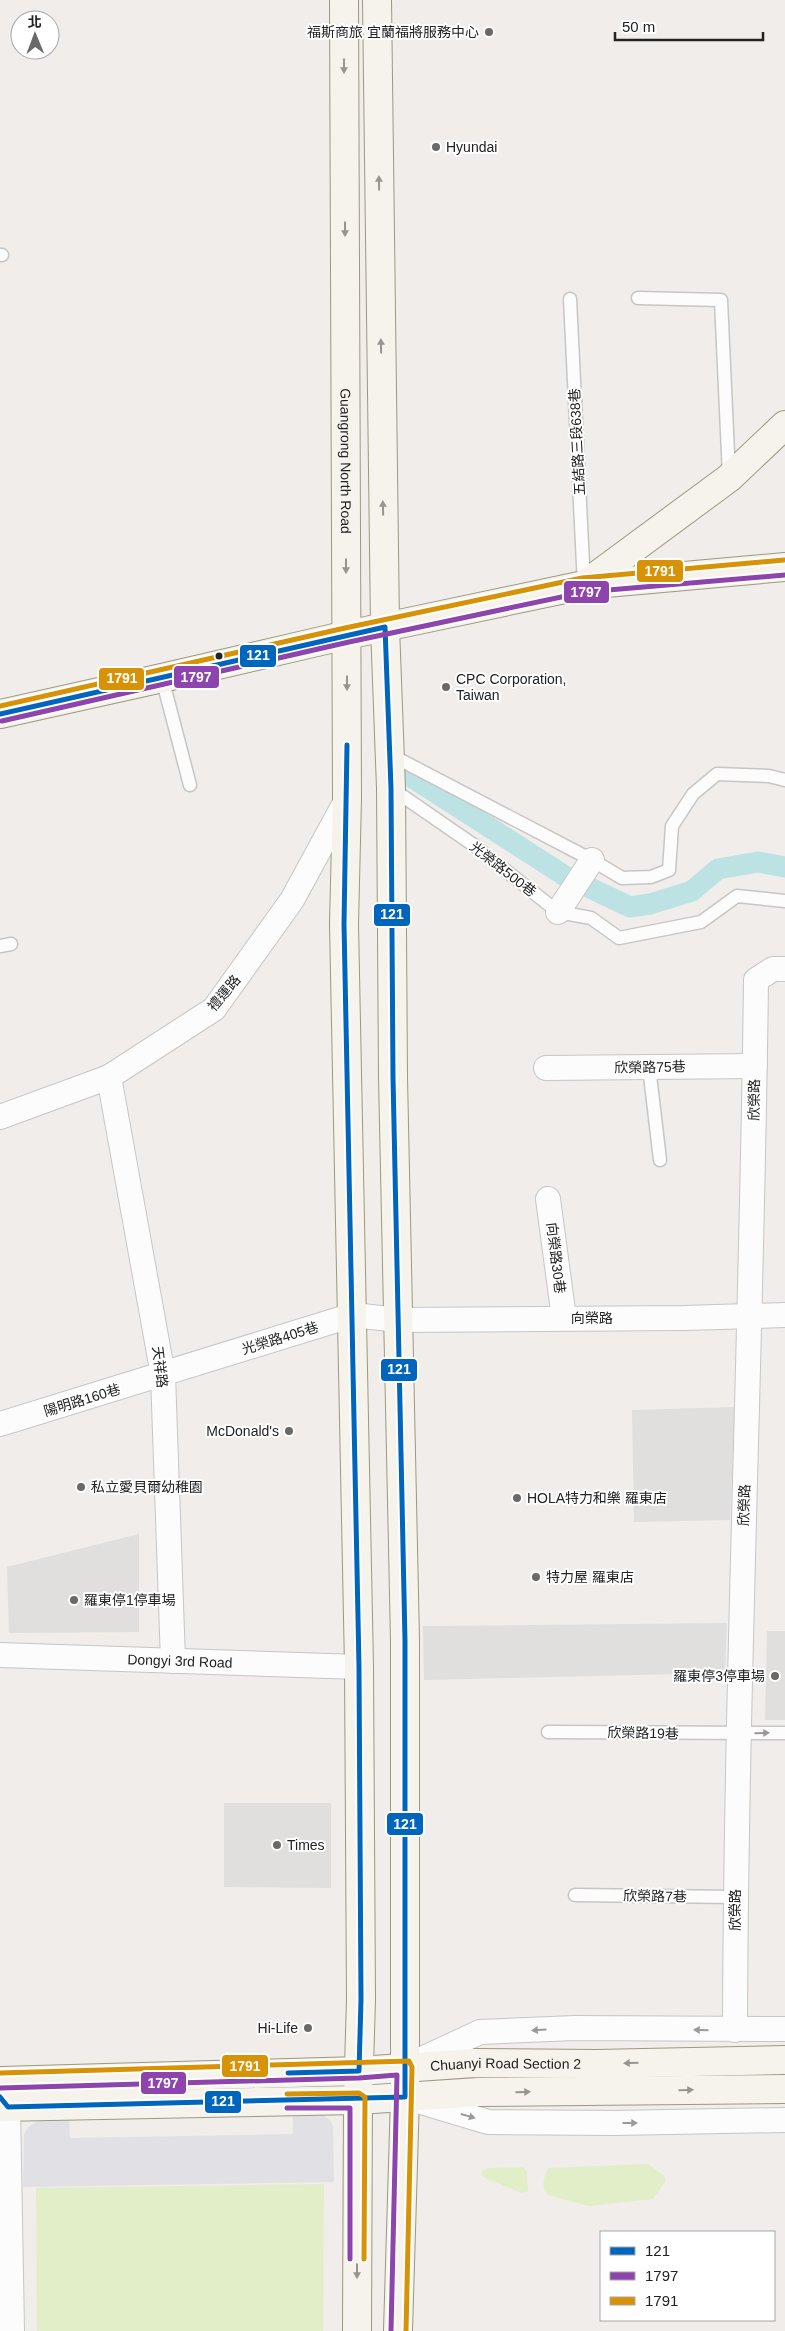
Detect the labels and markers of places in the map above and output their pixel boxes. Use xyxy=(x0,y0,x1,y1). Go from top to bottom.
place label: 福斯商旅 宜蘭福將服務中心 xyxy=(307,24,479,40)
marker: 福斯商旅 宜蘭福將服務中心 xyxy=(483,26,495,38)
place label: Hyundai xyxy=(446,139,497,155)
marker: Hyundai xyxy=(430,141,442,153)
unlabelled marker xyxy=(214,651,224,661)
place label: CPC Corporation, Taiwan xyxy=(456,671,567,703)
marker: CPC Corporation, Taiwan xyxy=(440,681,452,693)
place label: McDonald's xyxy=(206,1423,279,1439)
marker: McDonald's xyxy=(283,1425,295,1437)
place label: 私立愛貝爾幼稚園 xyxy=(91,1479,203,1495)
marker: 私立愛貝爾幼稚園 xyxy=(75,1481,87,1493)
place label: HOLA特力和樂 羅東店 xyxy=(527,1490,667,1506)
marker: HOLA特力和樂 羅東店 xyxy=(511,1492,523,1504)
place label: 特力屋 羅東店 xyxy=(546,1569,634,1585)
marker: 特力屋 羅東店 xyxy=(530,1571,542,1583)
place label: 羅東停1停車場 xyxy=(84,1592,176,1608)
marker: 羅東停1停車場 xyxy=(68,1594,80,1606)
place label: 羅東停3停車場 xyxy=(673,1668,765,1684)
marker: 羅東停3停車場 xyxy=(769,1670,781,1682)
place label: Times xyxy=(287,1837,325,1853)
marker: Times xyxy=(271,1839,283,1851)
place label: Hi-Life xyxy=(258,2020,298,2036)
marker: Hi-Life xyxy=(302,2022,314,2034)

